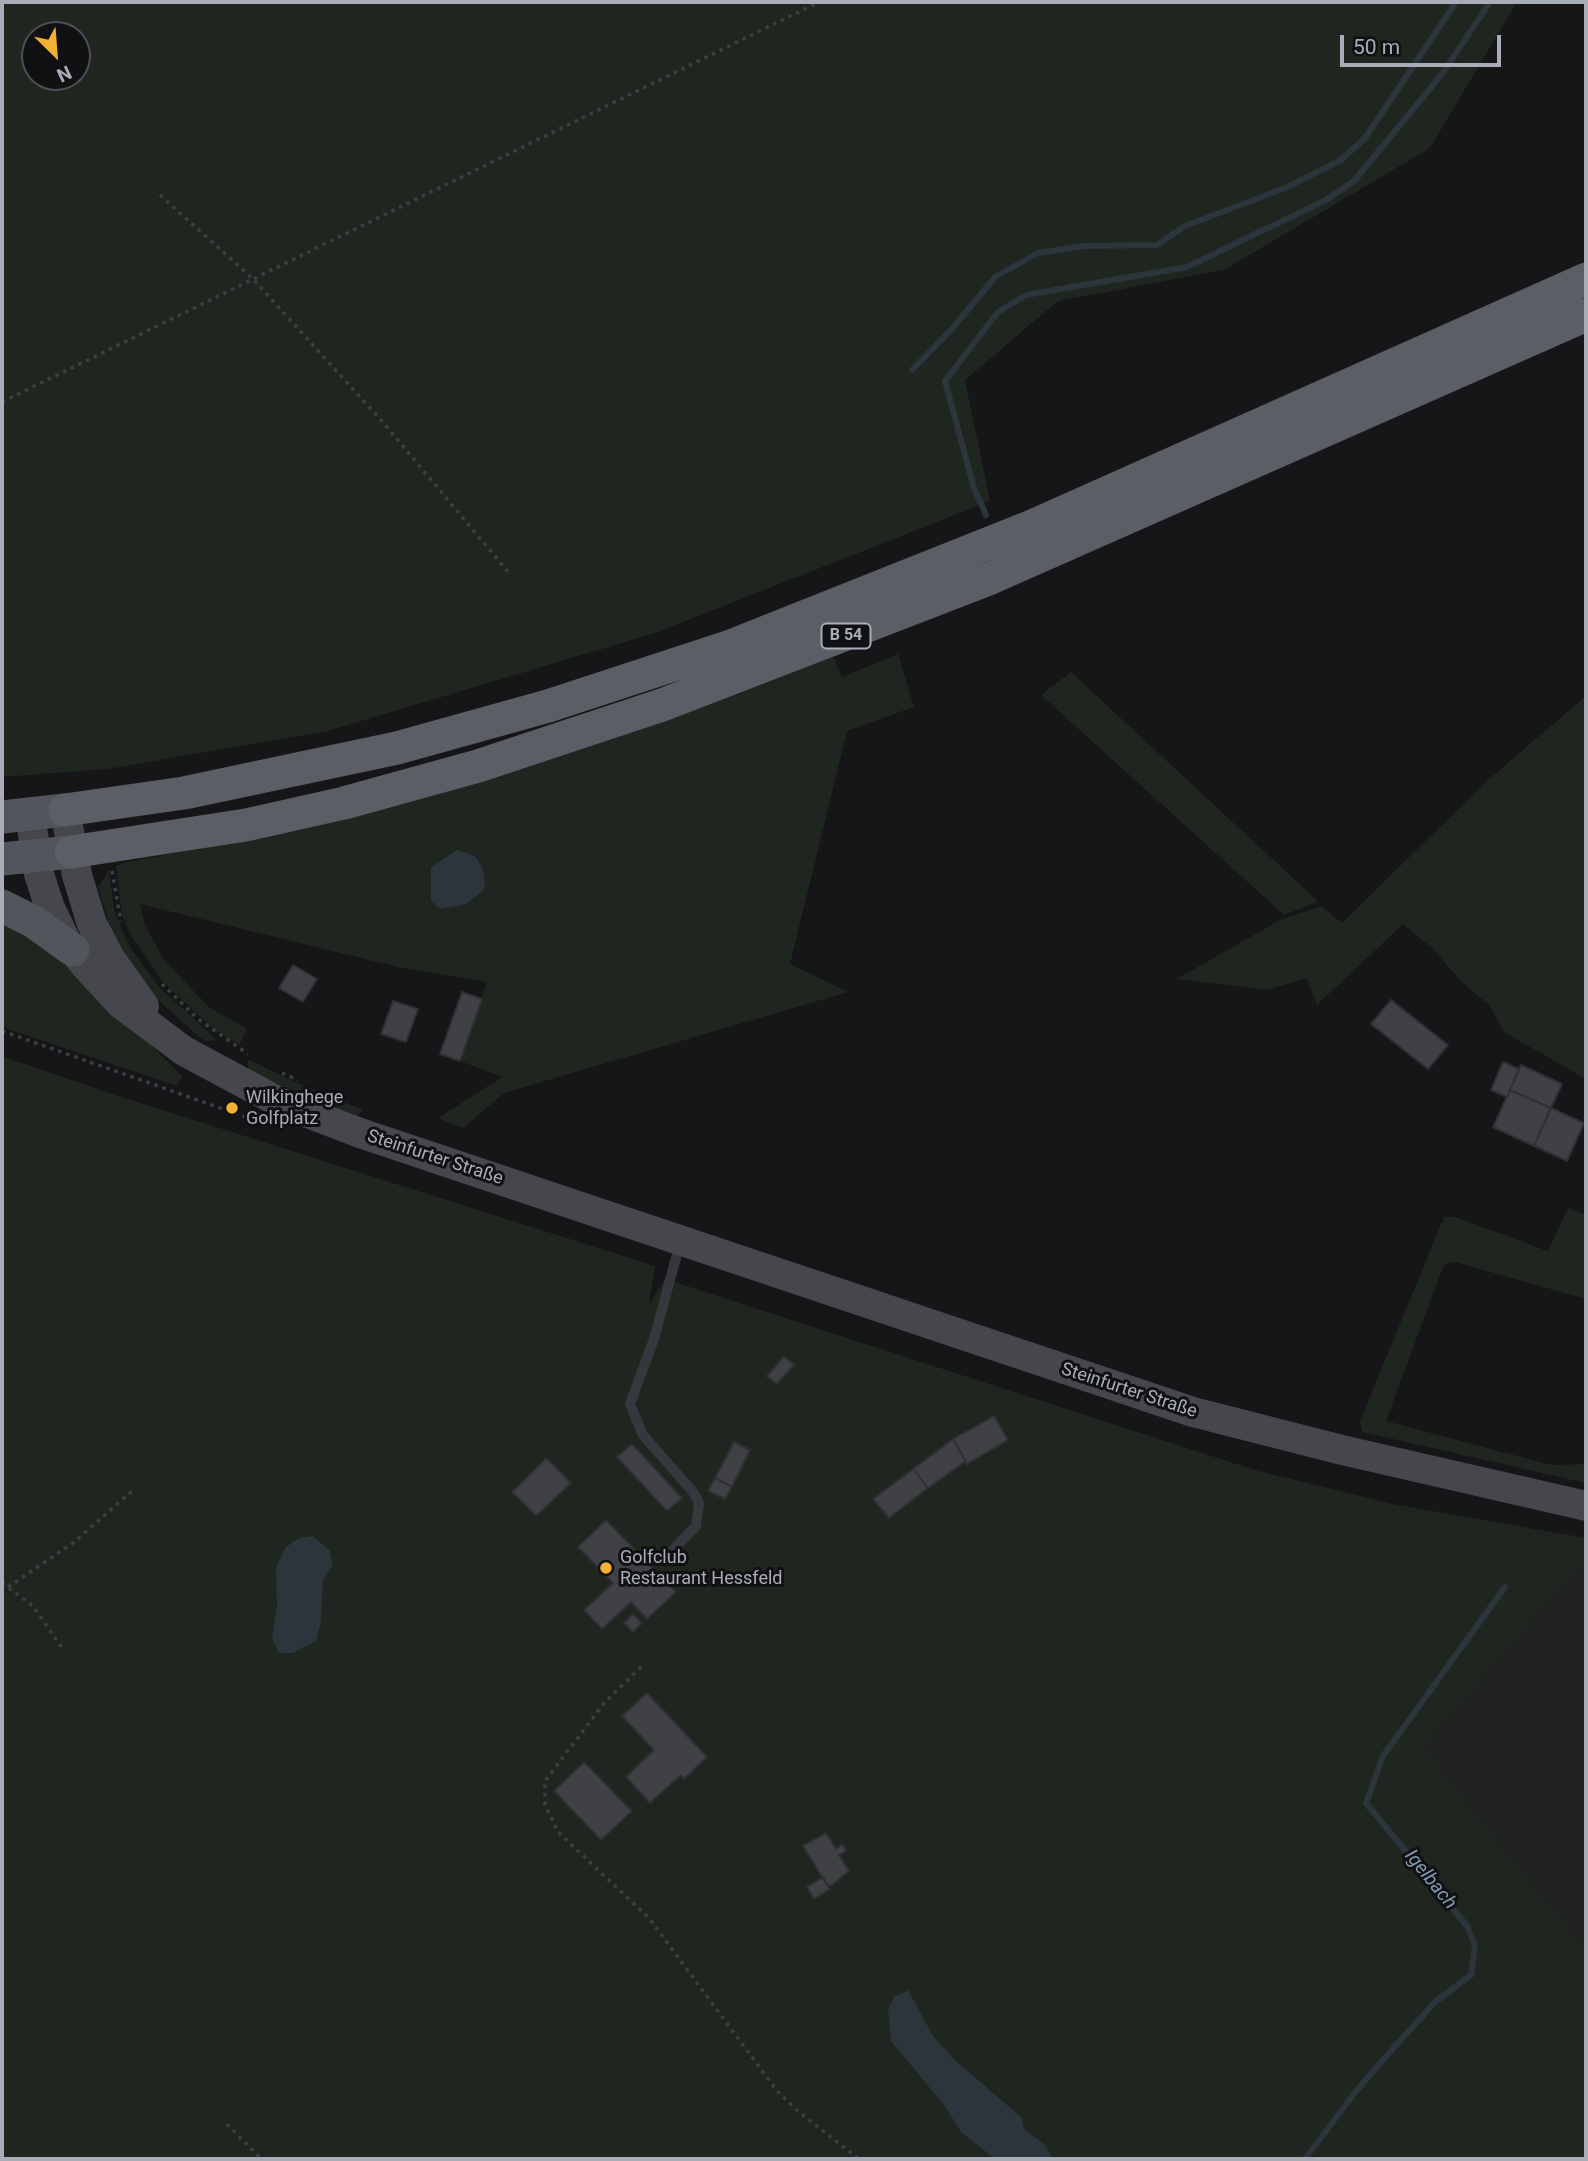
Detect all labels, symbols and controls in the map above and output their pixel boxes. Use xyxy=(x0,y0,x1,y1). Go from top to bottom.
north arrow xyxy=(21,21,91,91)
scale bar xyxy=(1343,21,1504,65)
text: 50 m xyxy=(1353,35,1400,59)
text: N xyxy=(53,60,75,87)
road number: B 54 xyxy=(822,624,870,649)
place label: Wilkinghege Golfplatz xyxy=(246,1087,343,1130)
marker: Wilkinghege Golfplatz xyxy=(224,1100,240,1116)
street label: Steinfurter Straße xyxy=(364,1126,506,1190)
street label: Steinfurter Straße xyxy=(1058,1359,1200,1423)
place label: Golfclub Restaurant Hessfeld xyxy=(620,1547,782,1590)
marker: Golfclub Restaurant Hessfeld xyxy=(598,1560,614,1576)
water label: Igelbach xyxy=(1399,1846,1461,1914)

